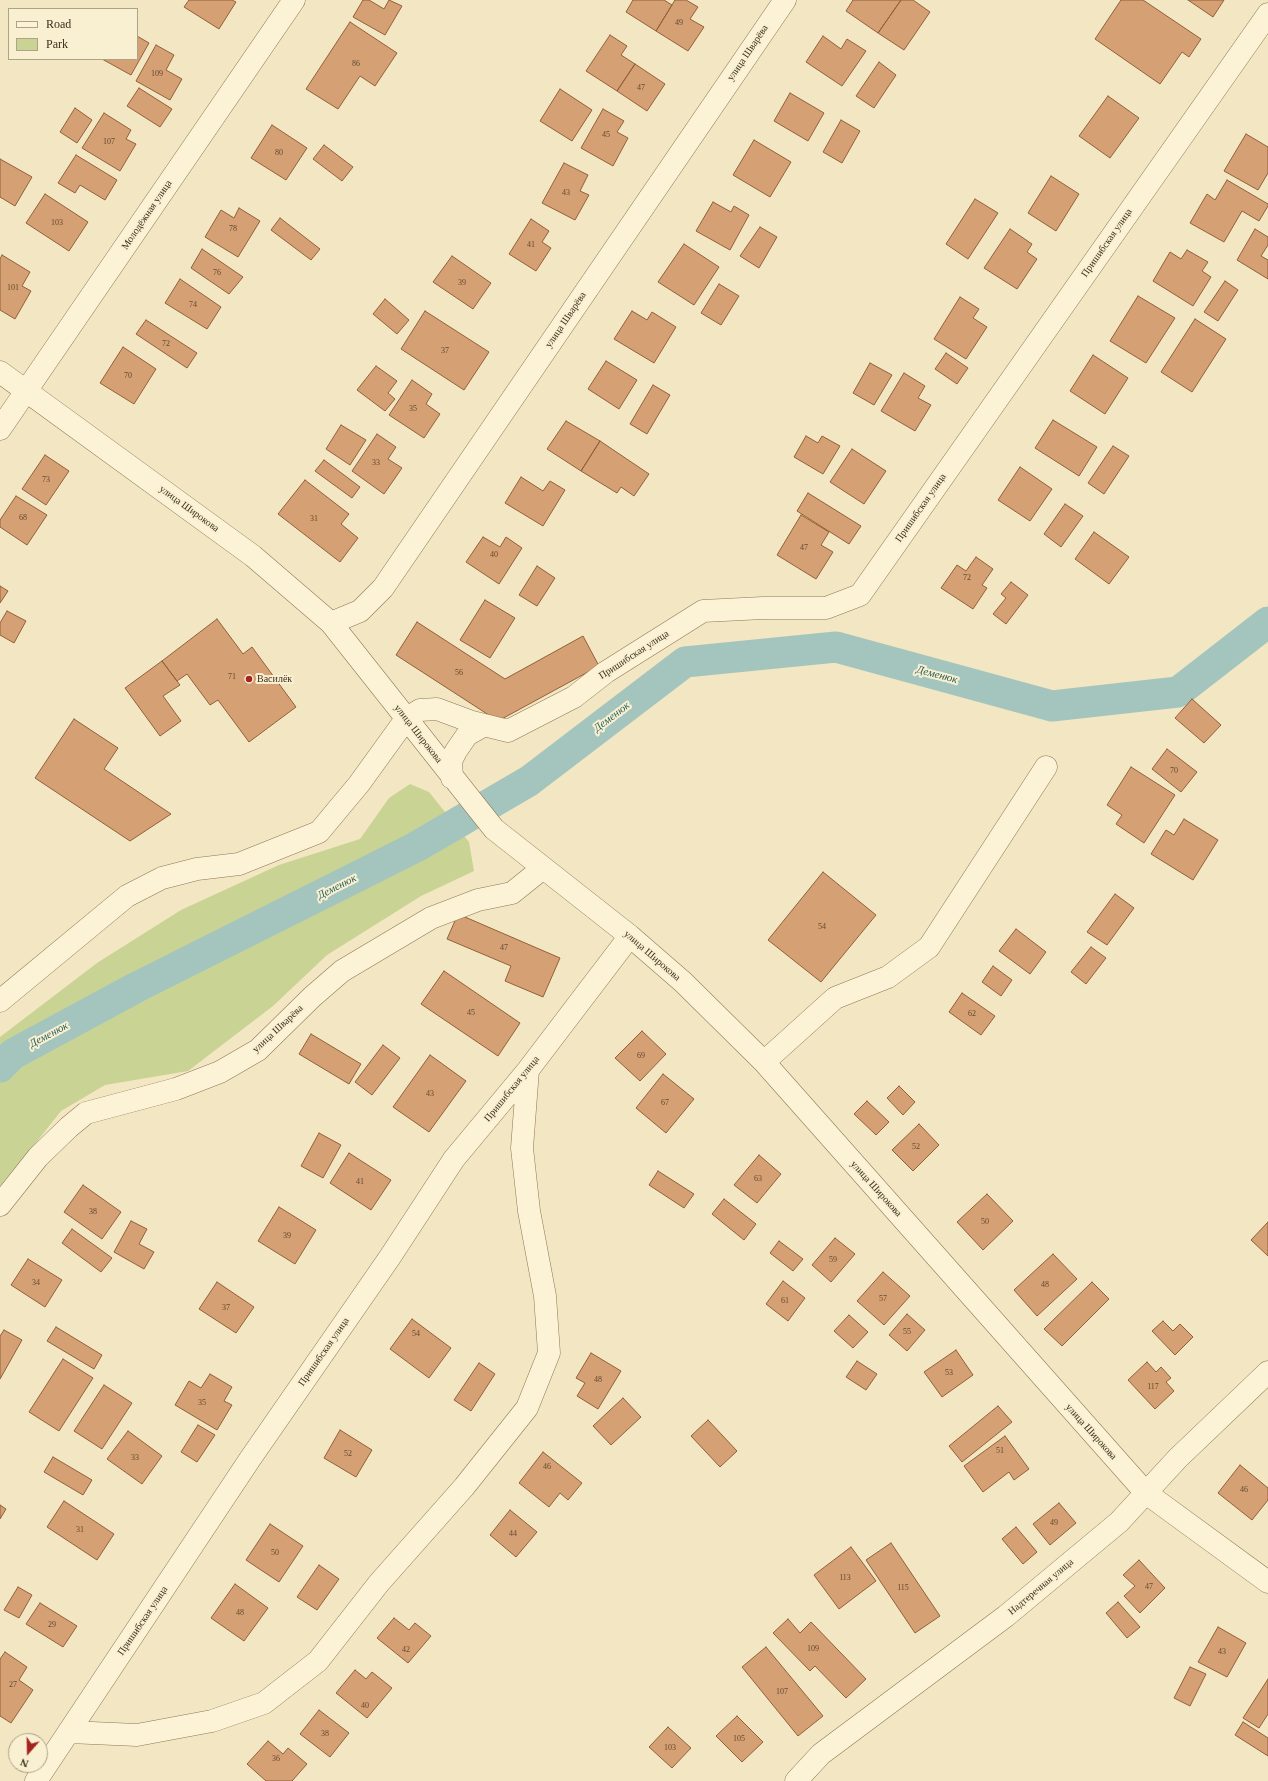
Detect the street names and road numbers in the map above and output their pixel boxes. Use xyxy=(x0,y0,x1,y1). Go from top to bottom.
street label: улица Шварёва xyxy=(725,23,771,83)
street label: Молодёжная улица xyxy=(119,178,175,252)
street label: Пришибская улица xyxy=(1079,206,1135,280)
street label: улица Шварёва xyxy=(543,290,589,350)
street label: Пришибская улица xyxy=(893,471,949,545)
street label: улица Широкова xyxy=(157,483,221,535)
street label: Пришибская улица xyxy=(597,628,671,682)
street label: улица Широкова xyxy=(391,702,445,766)
street label: улица Широкова xyxy=(621,928,683,984)
street label: улица Шварёва xyxy=(250,1003,306,1055)
street label: Пришибская улица xyxy=(482,1054,542,1124)
street label: улица Широкова xyxy=(848,1159,904,1219)
street label: Пришибская улица xyxy=(296,1315,352,1389)
street label: улица Широкова xyxy=(1063,1402,1119,1462)
street label: Надтеречная улица xyxy=(1006,1556,1076,1618)
street label: Пришибская улица xyxy=(115,1584,171,1658)

